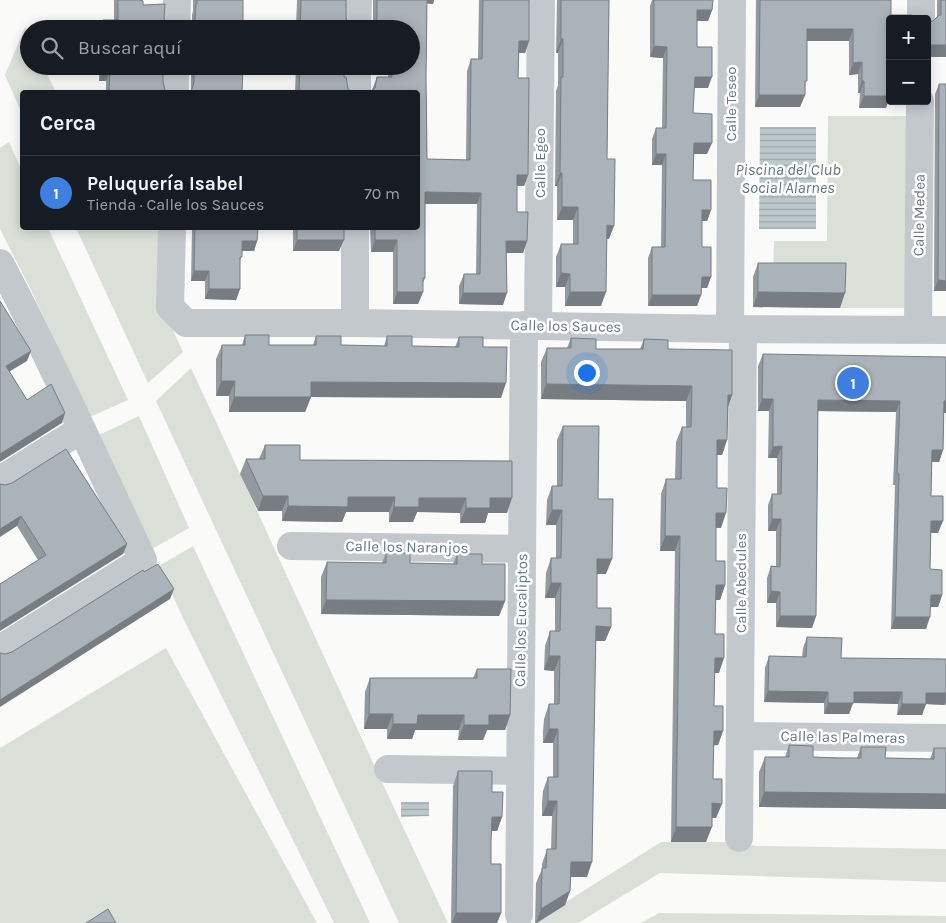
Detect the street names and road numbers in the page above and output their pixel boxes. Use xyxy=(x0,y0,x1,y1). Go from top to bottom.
street label: Calle Teseo xyxy=(722,67,740,141)
street label: Calle Egeo xyxy=(531,128,549,198)
street label: Calle Medea xyxy=(909,174,929,256)
street label: Calle los Sauces xyxy=(510,316,622,336)
street label: Calle Abedules xyxy=(732,533,750,633)
street label: Calle los Naranjos xyxy=(345,537,469,557)
street label: Calle los Eucaliptos xyxy=(511,553,531,687)
street label: Calle las Palmeras xyxy=(780,727,906,747)

